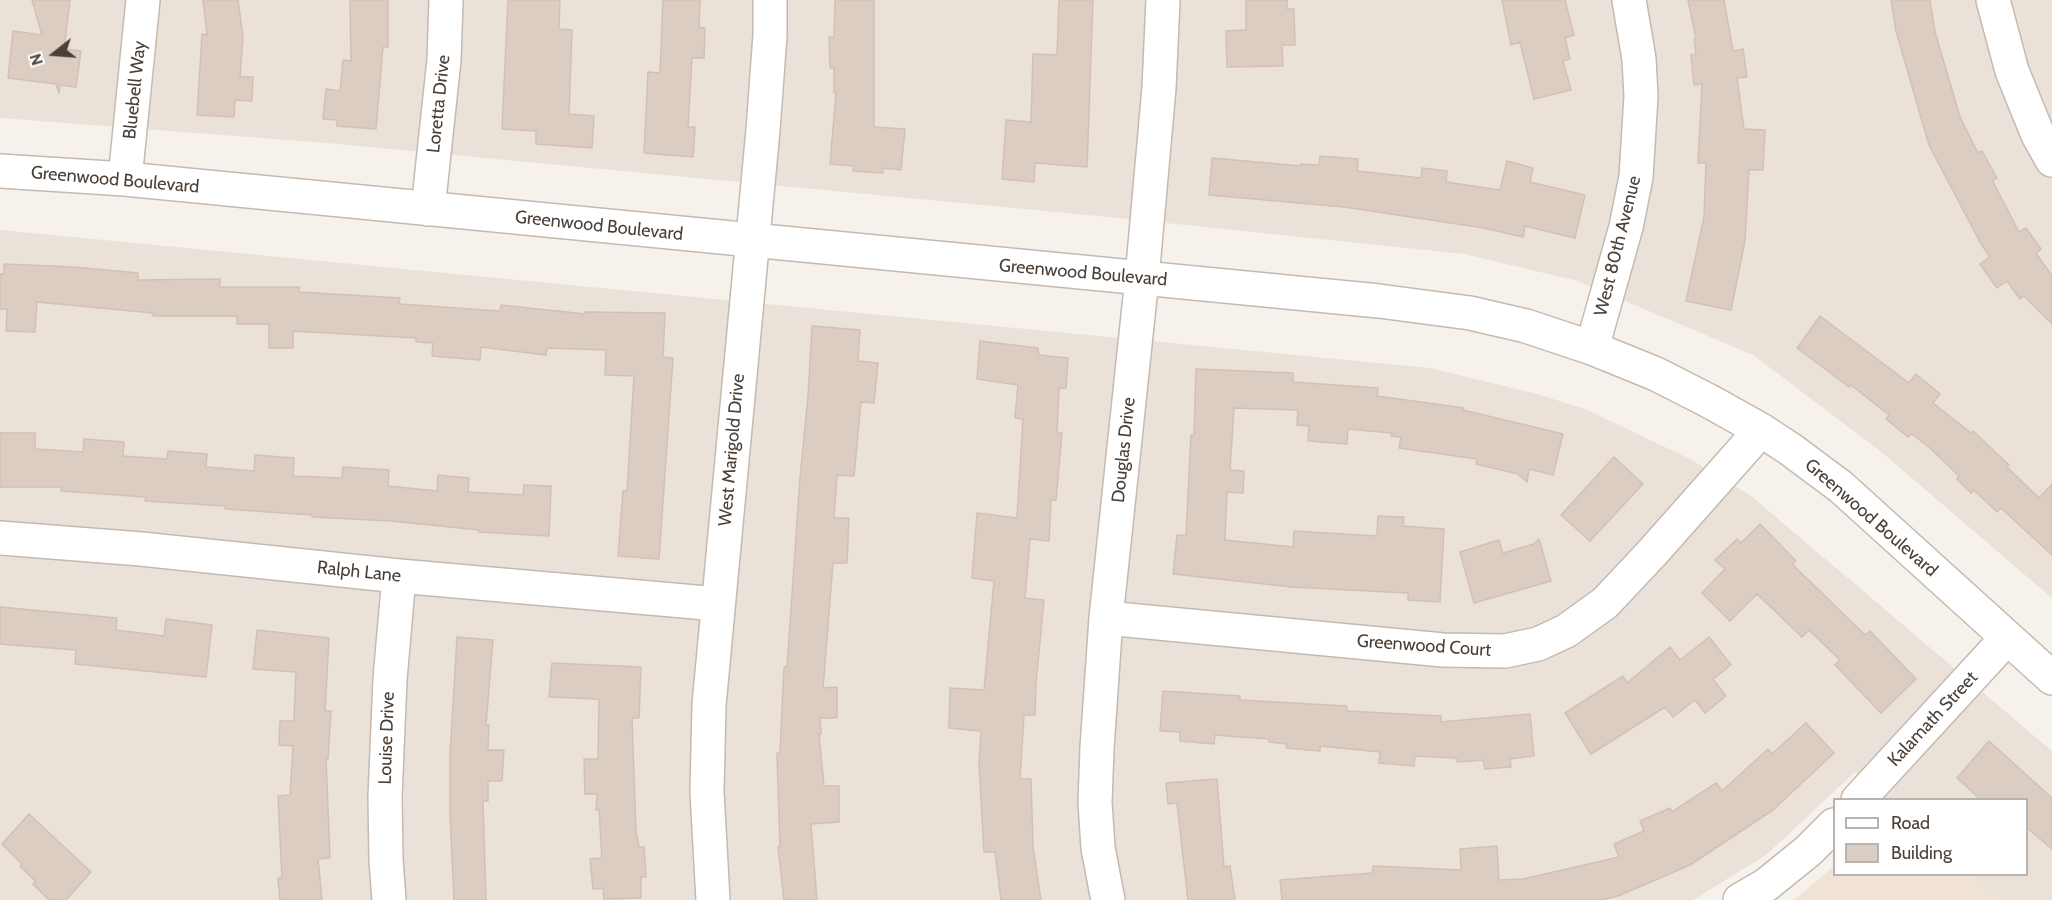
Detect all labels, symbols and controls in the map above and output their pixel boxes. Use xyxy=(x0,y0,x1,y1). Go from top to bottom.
north arrow xyxy=(24,24,84,84)
street label: Bluebell Way xyxy=(119,40,151,140)
text: N xyxy=(26,51,47,68)
street label: Loretta Drive xyxy=(423,54,455,154)
street label: Greenwood Boulevard xyxy=(30,162,200,198)
street label: West 80th Avenue xyxy=(1590,174,1646,318)
street label: Greenwood Boulevard xyxy=(514,206,684,246)
street label: Greenwood Boulevard xyxy=(998,255,1168,291)
street label: West Marigold Drive xyxy=(715,373,749,527)
street label: Douglas Drive xyxy=(1108,396,1140,504)
street label: Greenwood Boulevard xyxy=(1800,454,1942,582)
street label: Ralph Lane xyxy=(316,557,402,587)
street label: Greenwood Court xyxy=(1356,631,1492,661)
street label: Kalamath Street xyxy=(1883,667,1983,771)
street label: Louise Drive xyxy=(375,691,399,785)
legend xyxy=(1833,798,2028,876)
text: Road xyxy=(1891,812,1930,834)
text: Building xyxy=(1891,842,1952,864)

